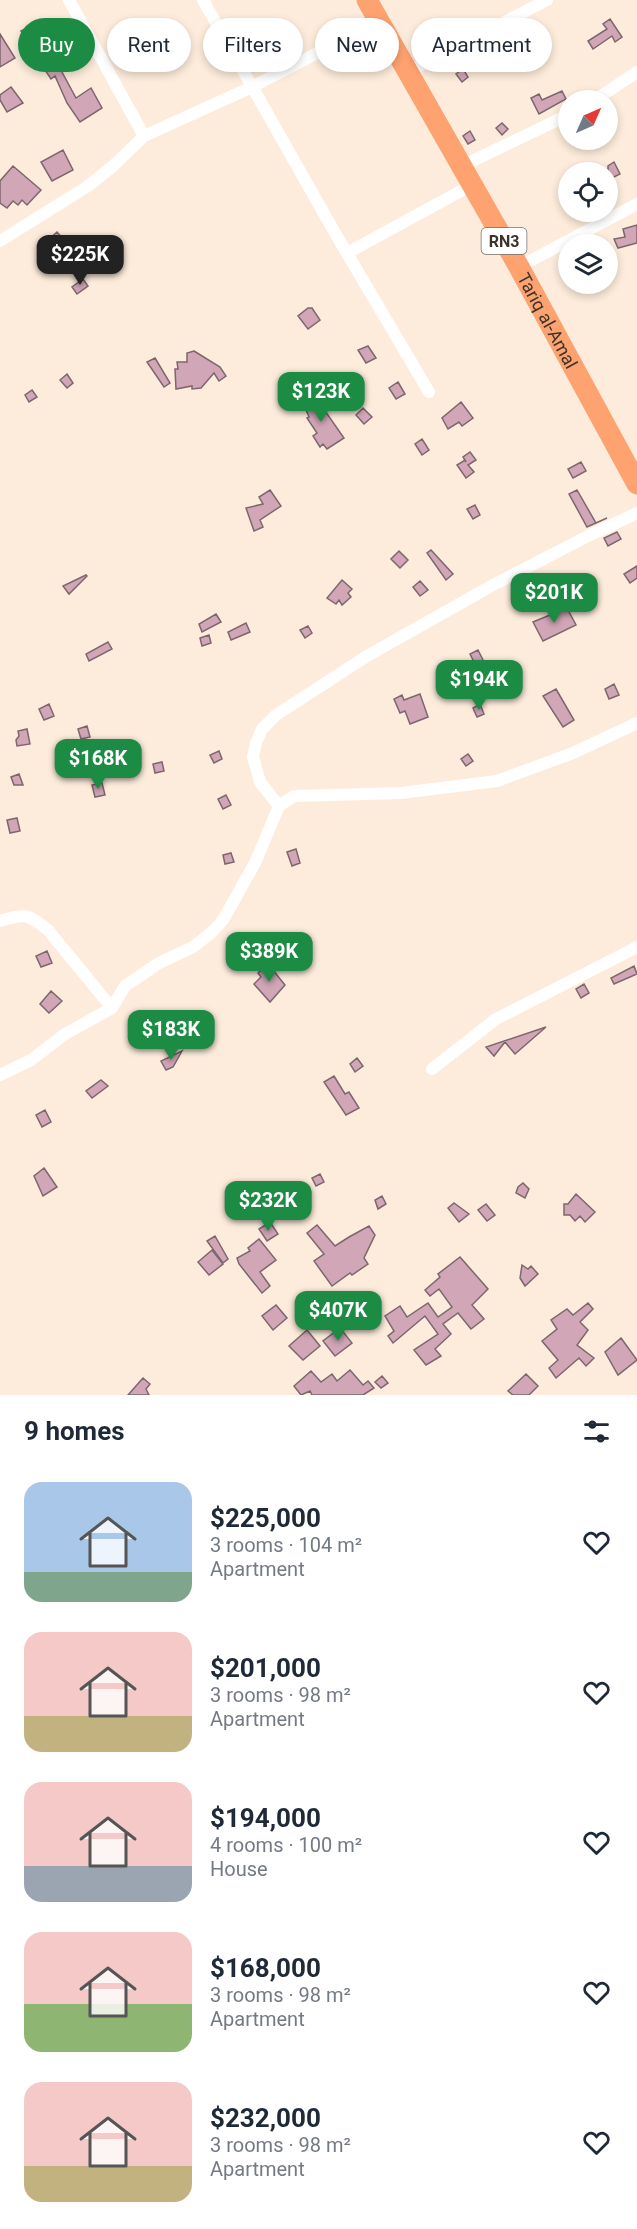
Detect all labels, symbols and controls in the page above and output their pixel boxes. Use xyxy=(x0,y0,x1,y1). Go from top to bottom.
chip: Buy xyxy=(18,18,95,72)
chip: Rent xyxy=(107,18,191,72)
chip: Filters xyxy=(203,18,303,72)
chip: New xyxy=(315,18,399,72)
chip: Apartment xyxy=(411,18,552,72)
north arrow xyxy=(558,90,618,150)
map controls xyxy=(558,90,618,294)
button: locate xyxy=(558,162,618,222)
road number: RN3 xyxy=(482,228,526,254)
button: layers xyxy=(558,234,618,294)
pin: $225K xyxy=(38,235,122,286)
text: $225K xyxy=(51,242,109,266)
street label: Tariq al-Amal xyxy=(514,269,582,372)
pin: $123K xyxy=(279,372,363,423)
text: $123K xyxy=(292,379,350,403)
pin: $201K xyxy=(512,573,596,624)
text: $201K xyxy=(525,580,583,604)
pin: $194K xyxy=(437,660,521,711)
text: $194K xyxy=(450,667,508,691)
pin: $168K xyxy=(56,739,140,790)
text: $168K xyxy=(69,746,127,770)
pin: $389K xyxy=(227,932,311,983)
text: $389K xyxy=(240,939,298,963)
pin: $183K xyxy=(129,1010,213,1061)
text: $183K xyxy=(142,1017,200,1041)
pin: $232K xyxy=(226,1181,310,1232)
text: $232K xyxy=(239,1188,297,1212)
pin: $407K xyxy=(296,1291,380,1342)
text: $407K xyxy=(309,1298,367,1322)
icon: filters xyxy=(580,1415,613,1448)
text: 9 homes xyxy=(24,1416,125,1446)
text: $225,000 xyxy=(210,1503,321,1533)
icon: home xyxy=(72,1506,144,1578)
icon: heart xyxy=(580,1526,613,1559)
text: 3 rooms · 104 m² xyxy=(210,1533,362,1557)
text: Apartment xyxy=(210,1557,305,1581)
text: $201,000 xyxy=(210,1653,321,1683)
icon: home xyxy=(72,1656,144,1728)
icon: heart xyxy=(580,1676,613,1709)
text: 3 rooms · 98 m² xyxy=(210,1683,351,1707)
text: Apartment xyxy=(210,1707,305,1731)
text: $194,000 xyxy=(210,1803,321,1833)
icon: home xyxy=(72,1806,144,1878)
icon: heart xyxy=(580,1826,613,1859)
text: 4 rooms · 100 m² xyxy=(210,1833,362,1857)
text: House xyxy=(210,1857,268,1881)
text: $168,000 xyxy=(210,1953,321,1983)
icon: home xyxy=(72,1956,144,2028)
icon: heart xyxy=(580,1976,613,2009)
text: 3 rooms · 98 m² xyxy=(210,1983,351,2007)
text: Apartment xyxy=(210,2007,305,2031)
text: $232,000 xyxy=(210,2103,321,2133)
icon: home xyxy=(72,2106,144,2178)
icon: heart xyxy=(580,2126,613,2159)
text: 3 rooms · 98 m² xyxy=(210,2133,351,2157)
text: Apartment xyxy=(210,2157,305,2181)

